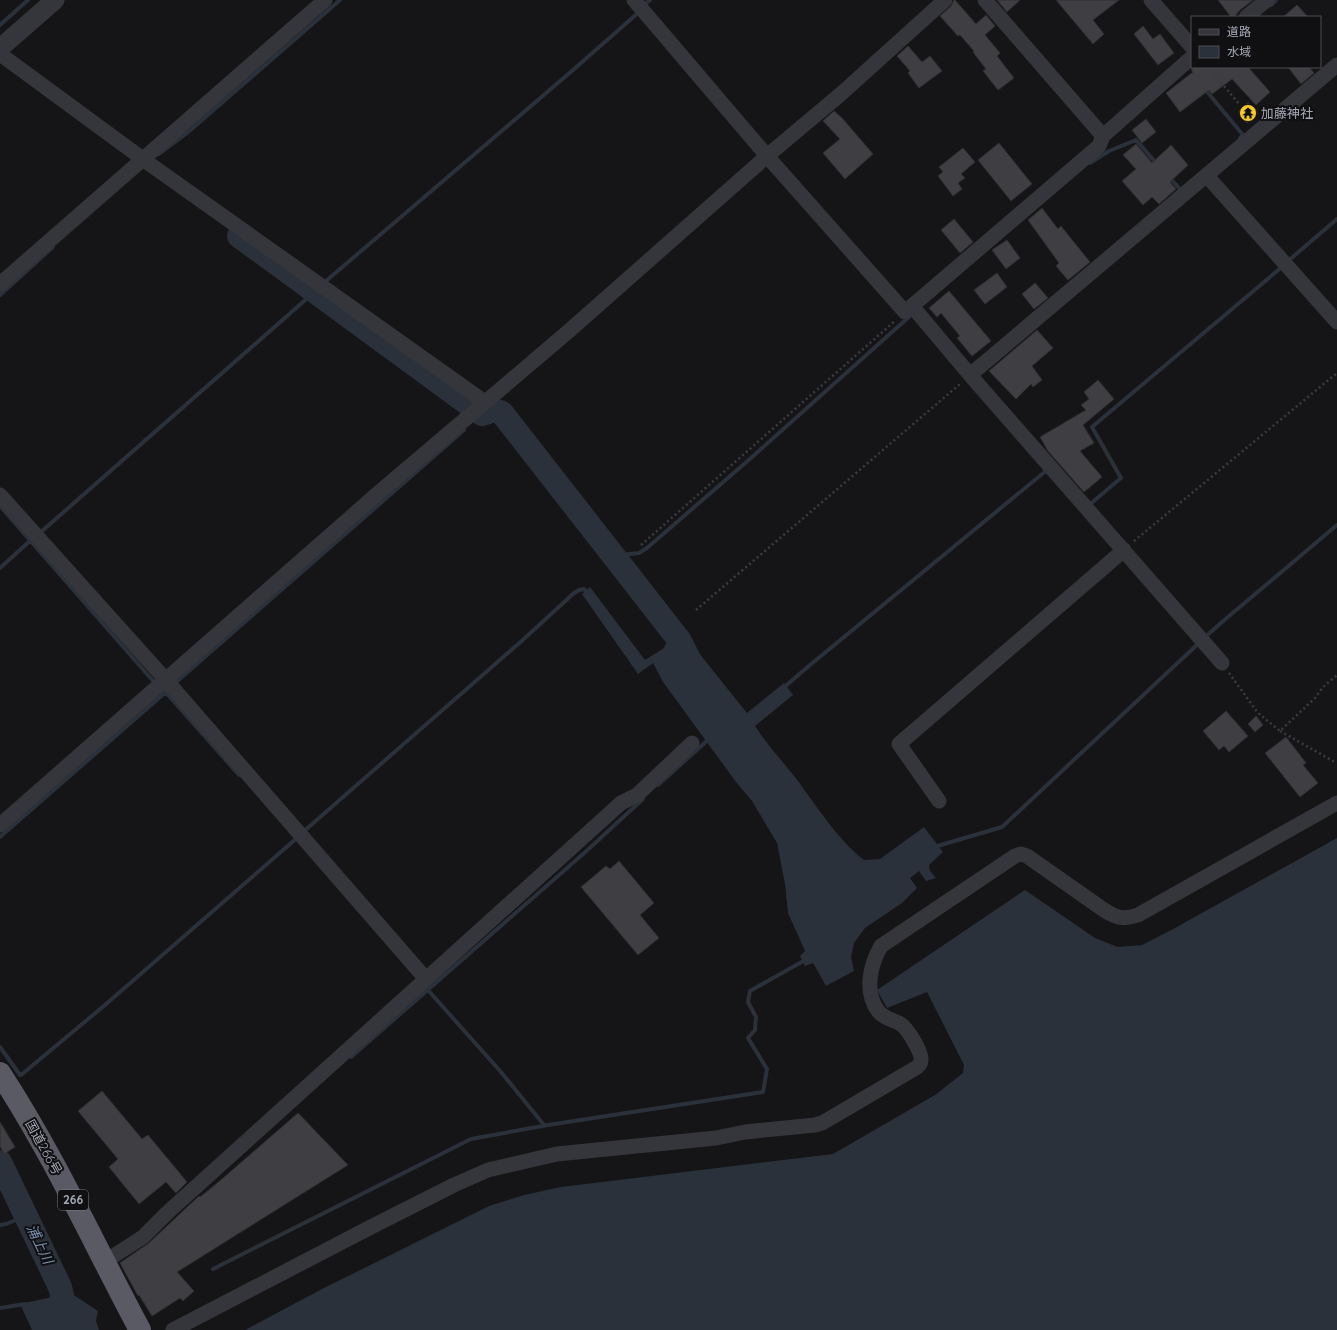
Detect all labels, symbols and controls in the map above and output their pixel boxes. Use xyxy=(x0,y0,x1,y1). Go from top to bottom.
legend xyxy=(1191,16,1321,68)
text: 道路 xyxy=(1227,24,1251,39)
text: 水域 xyxy=(1227,44,1251,59)
temple icon: 加藤神社 xyxy=(1238,103,1258,123)
place label: 加藤神社 xyxy=(1261,105,1313,121)
street label: 国道266号 xyxy=(22,1117,66,1177)
road number: 266 xyxy=(58,1190,88,1210)
water label: 浦上川 xyxy=(23,1221,58,1269)

